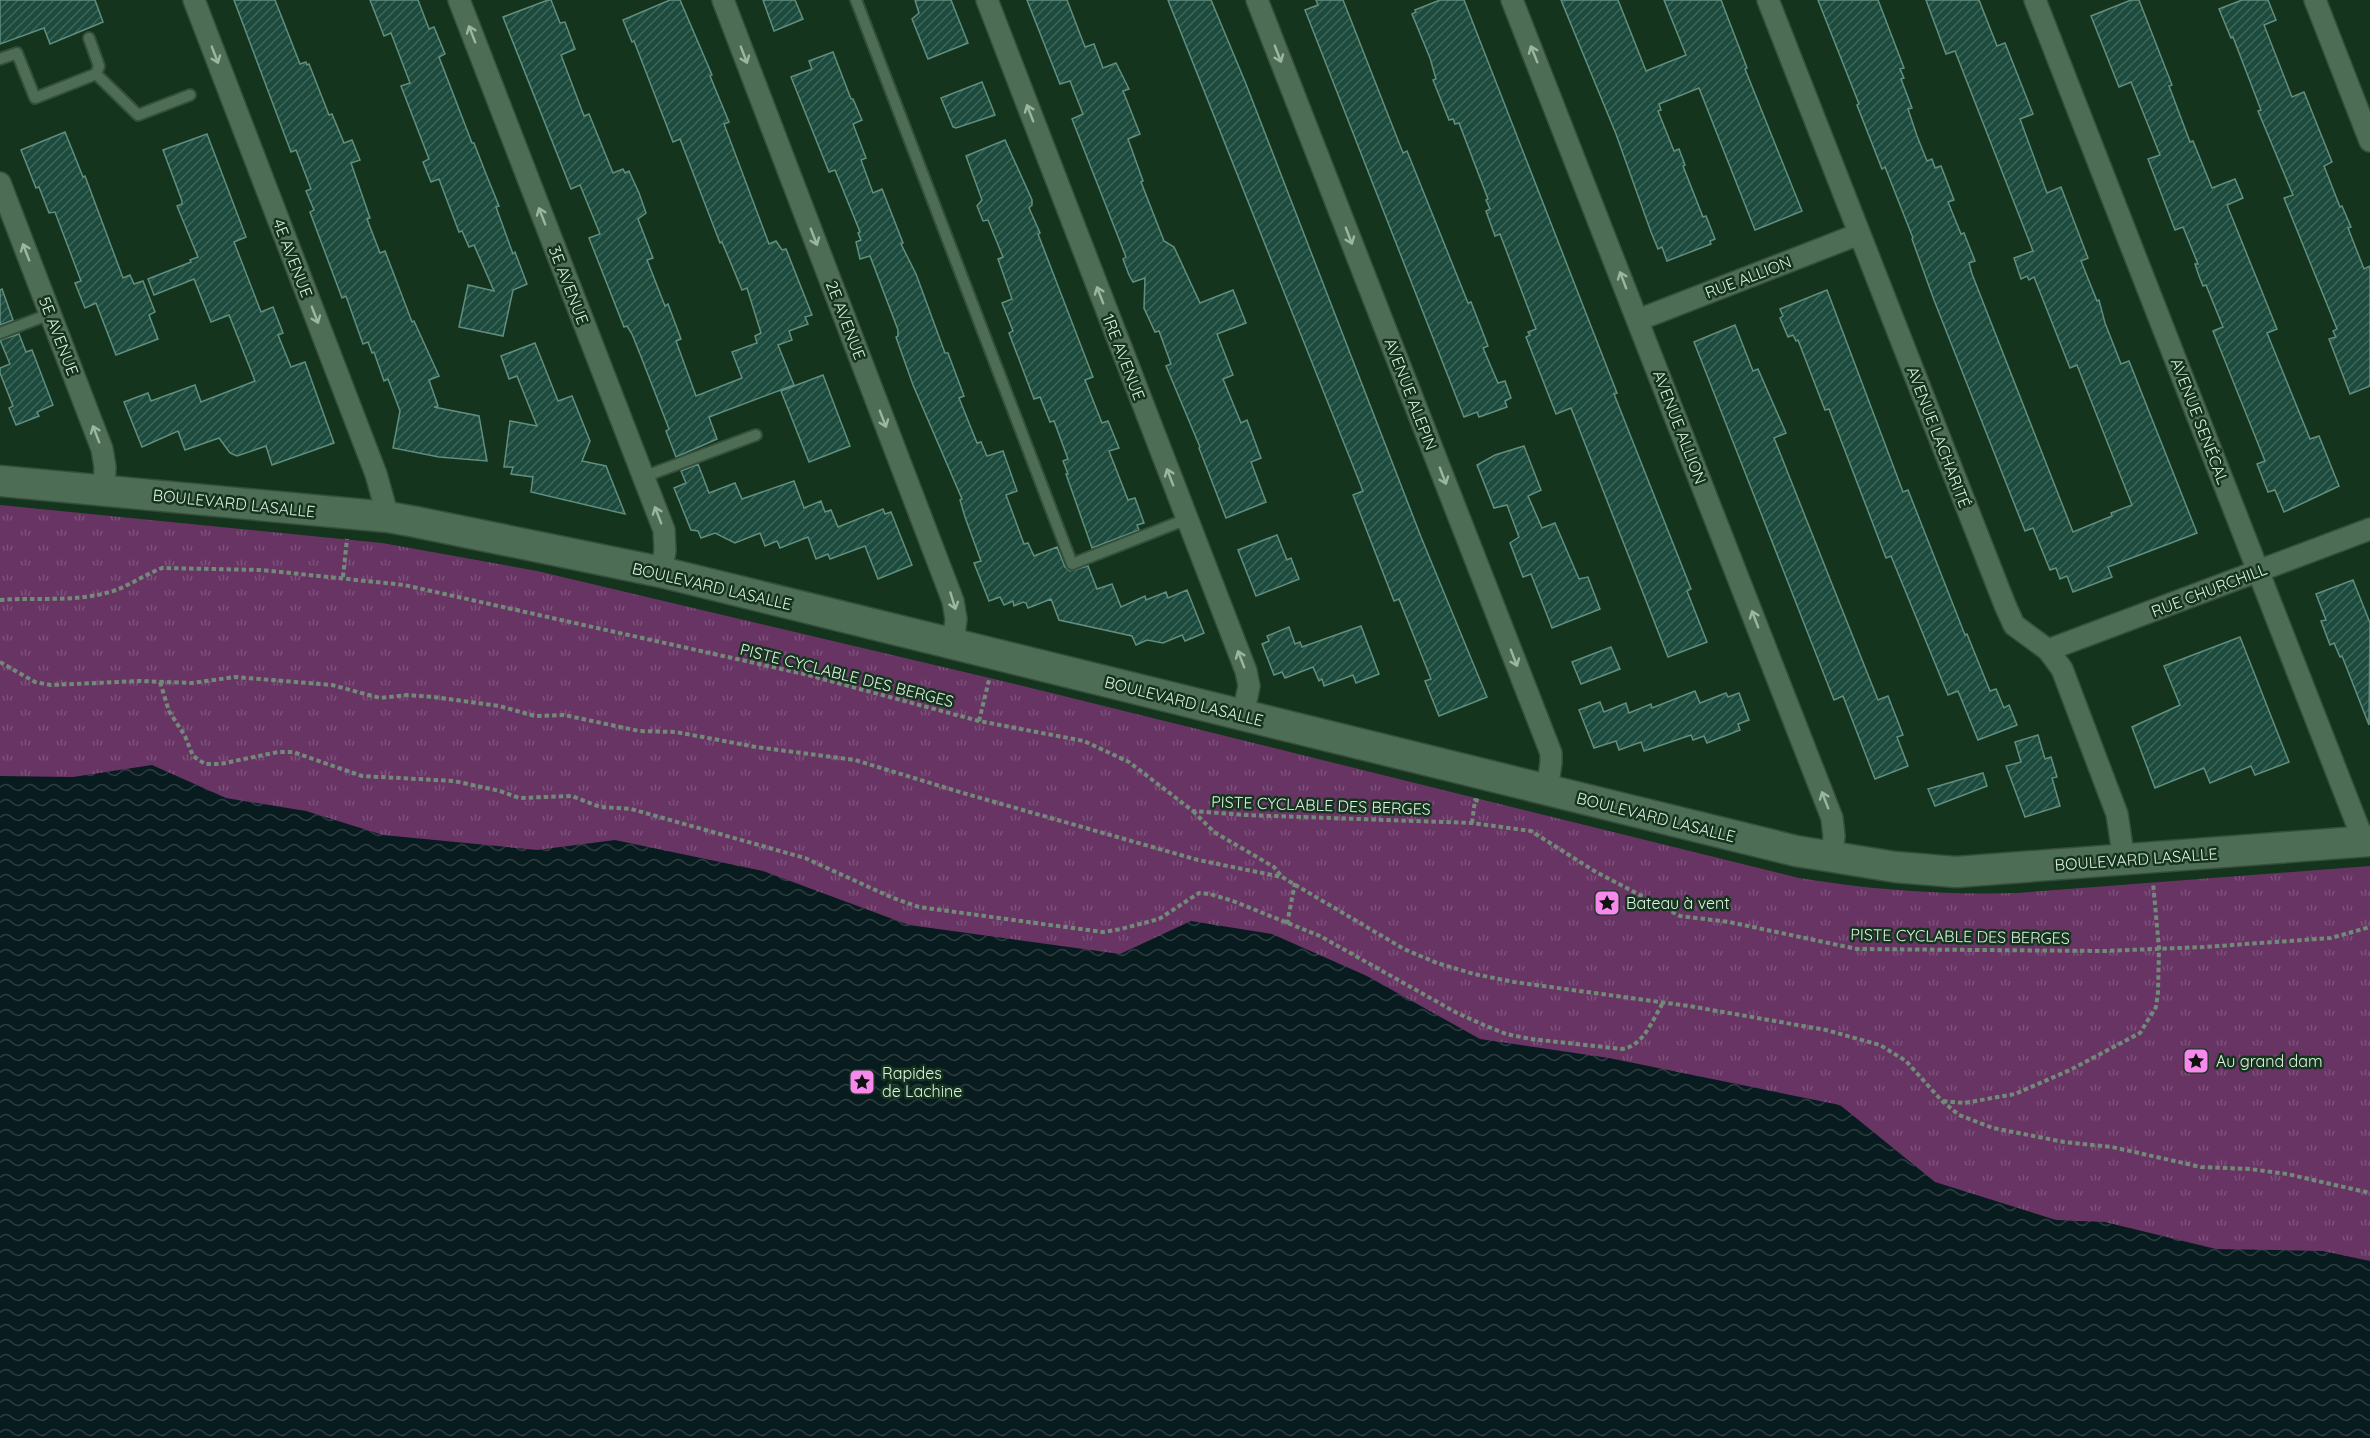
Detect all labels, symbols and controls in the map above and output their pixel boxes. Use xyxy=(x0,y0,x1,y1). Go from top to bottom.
one-way arrow xyxy=(466,25,477,44)
one-way arrow xyxy=(210,45,221,63)
one-way arrow xyxy=(739,45,750,63)
one-way arrow xyxy=(1273,45,1284,63)
one-way arrow xyxy=(1528,46,1539,64)
one-way arrow xyxy=(1024,104,1035,123)
one-way arrow xyxy=(536,207,547,226)
street label: 4E AVENUE xyxy=(269,216,317,300)
one-way arrow xyxy=(1344,226,1355,245)
one-way arrow xyxy=(809,227,820,245)
one-way arrow xyxy=(20,243,31,261)
street label: 3E AVENUE xyxy=(545,243,593,327)
street label: RUE ALLION xyxy=(1702,251,1794,303)
one-way arrow xyxy=(1617,272,1628,290)
street label: 2E AVENUE xyxy=(822,278,870,362)
one-way arrow xyxy=(1094,286,1105,305)
street label: 5E AVENUE xyxy=(35,294,83,378)
one-way arrow xyxy=(310,305,321,324)
street label: 1RE AVENUE xyxy=(1098,311,1150,403)
street label: AVENUE ALEPIN xyxy=(1380,335,1442,453)
street label: AVENUE SENÉCAL xyxy=(2167,355,2233,487)
street label: AVENUE LACHARITÉ xyxy=(1903,364,1975,510)
street label: AVENUE ALLION xyxy=(1649,367,1711,487)
one-way arrow xyxy=(879,409,890,427)
one-way arrow xyxy=(90,425,101,443)
one-way arrow xyxy=(1438,467,1449,485)
one-way arrow xyxy=(1164,468,1175,487)
street label: BOULEVARD LASALLE xyxy=(152,485,316,521)
one-way arrow xyxy=(652,507,663,525)
street label: BOULEVARD LASALLE xyxy=(630,558,794,614)
street label: RUE CHURCHILL xyxy=(2148,559,2270,621)
one-way arrow xyxy=(948,591,959,610)
one-way arrow xyxy=(1748,610,1759,628)
street label: PISTE CYCLABLE DES BERGES xyxy=(738,639,956,711)
one-way arrow xyxy=(1509,648,1520,667)
one-way arrow xyxy=(1235,650,1246,668)
street label: BOULEVARD LASALLE xyxy=(1102,672,1266,730)
street label: BOULEVARD LASALLE xyxy=(1574,788,1738,846)
street label: PISTE CYCLABLE DES BERGES xyxy=(1211,791,1431,819)
one-way arrow xyxy=(1819,791,1830,810)
street label: BOULEVARD LASALLE xyxy=(2054,843,2218,875)
place icon: Bateau à vent xyxy=(1592,888,1622,918)
place label: Bateau à vent xyxy=(1626,893,1730,913)
street label: PISTE CYCLABLE DES BERGES xyxy=(1850,924,2070,948)
place icon: Au grand dam xyxy=(2181,1046,2211,1076)
place label: Au grand dam xyxy=(2216,1051,2323,1071)
place label: Rapides de Lachine xyxy=(882,1063,962,1101)
place icon: Rapides de Lachine xyxy=(847,1067,877,1097)

